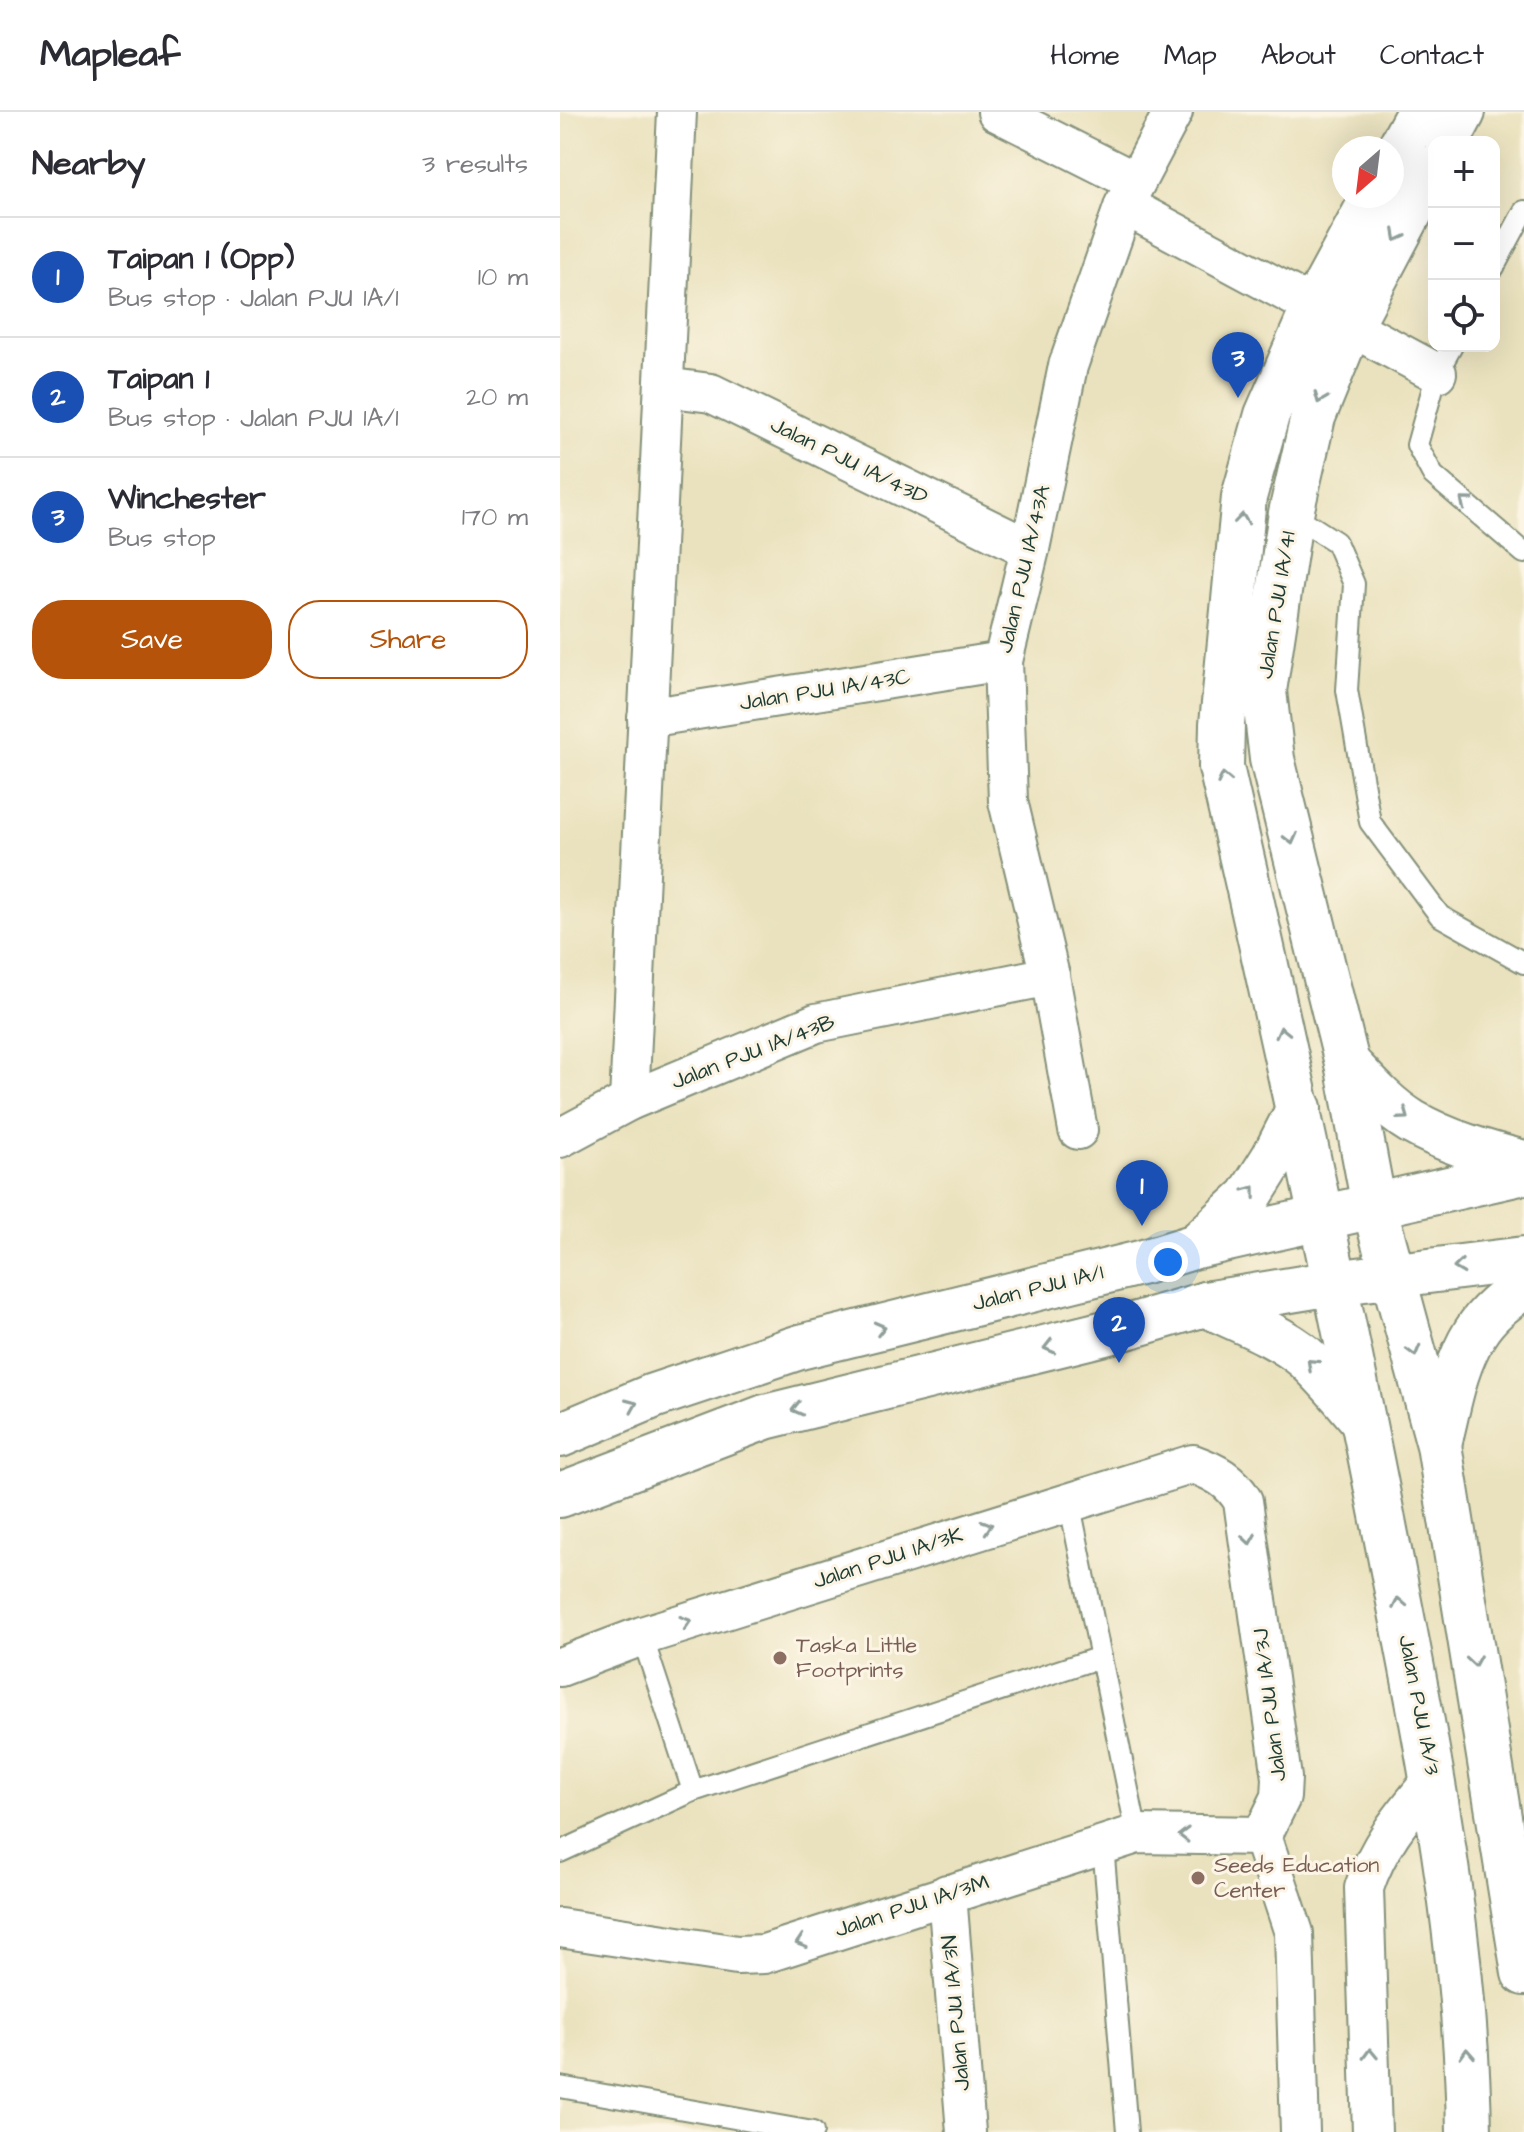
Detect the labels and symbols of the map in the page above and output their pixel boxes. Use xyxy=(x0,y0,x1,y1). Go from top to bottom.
north arrow xyxy=(1332,136,1404,208)
one-way arrow xyxy=(1392,228,1407,242)
pin: 3 xyxy=(1212,332,1264,398)
one-way arrow xyxy=(1314,390,1330,404)
street label: Jalan PJU 1A/43D xyxy=(765,409,933,513)
street label: Jalan PJU 1A/43A xyxy=(990,482,1058,656)
one-way arrow xyxy=(1459,497,1474,512)
one-way arrow xyxy=(1233,513,1250,526)
street label: Jalan PJU 1A/41 xyxy=(1250,529,1304,681)
street label: Jalan PJU 1A/43C xyxy=(737,661,913,719)
one-way arrow xyxy=(1216,772,1233,786)
one-way arrow xyxy=(1282,831,1299,845)
street label: Jalan PJU 1A/43B xyxy=(667,1006,840,1097)
one-way arrow xyxy=(1274,1025,1291,1039)
one-way arrow xyxy=(1395,1105,1409,1120)
pin: 1 xyxy=(1116,1160,1168,1226)
one-way arrow xyxy=(1241,1185,1256,1200)
your location xyxy=(1148,1242,1188,1282)
street label: Jalan PJU 1A/1 xyxy=(969,1257,1107,1319)
one-way arrow xyxy=(1452,1258,1465,1275)
pin: 2 xyxy=(1093,1297,1145,1363)
one-way arrow xyxy=(873,1320,886,1337)
one-way arrow xyxy=(1043,1337,1056,1354)
one-way arrow xyxy=(1404,1344,1421,1358)
one-way arrow xyxy=(1306,1360,1321,1374)
one-way arrow xyxy=(624,1398,638,1414)
one-way arrow xyxy=(790,1400,804,1417)
street label: Jalan PJU 1A/3K xyxy=(809,1519,967,1597)
one-way arrow xyxy=(980,1519,994,1535)
one-way arrow xyxy=(1240,1533,1257,1546)
one-way arrow xyxy=(1392,1597,1409,1610)
one-way arrow xyxy=(678,1615,692,1631)
street label: Jalan PJU 1A/3J xyxy=(1245,1626,1295,1783)
place label: Taska Little Footprints xyxy=(796,1630,917,1686)
street label: Jalan PJU 1A/3 xyxy=(1390,1632,1448,1778)
marker: Taska Little Footprints xyxy=(771,1649,789,1667)
one-way arrow xyxy=(1465,1654,1482,1668)
one-way arrow xyxy=(1177,1826,1190,1843)
place label: Seeds Education Center xyxy=(1214,1850,1379,1906)
street label: Jalan PJU 1A/3M xyxy=(831,1866,993,1946)
marker: Seeds Education Center xyxy=(1189,1869,1207,1887)
one-way arrow xyxy=(795,1933,808,1949)
street label: Jalan PJU 1A/3N xyxy=(934,1934,978,2092)
one-way arrow xyxy=(1361,2047,1378,2060)
one-way arrow xyxy=(1459,2047,1476,2060)

